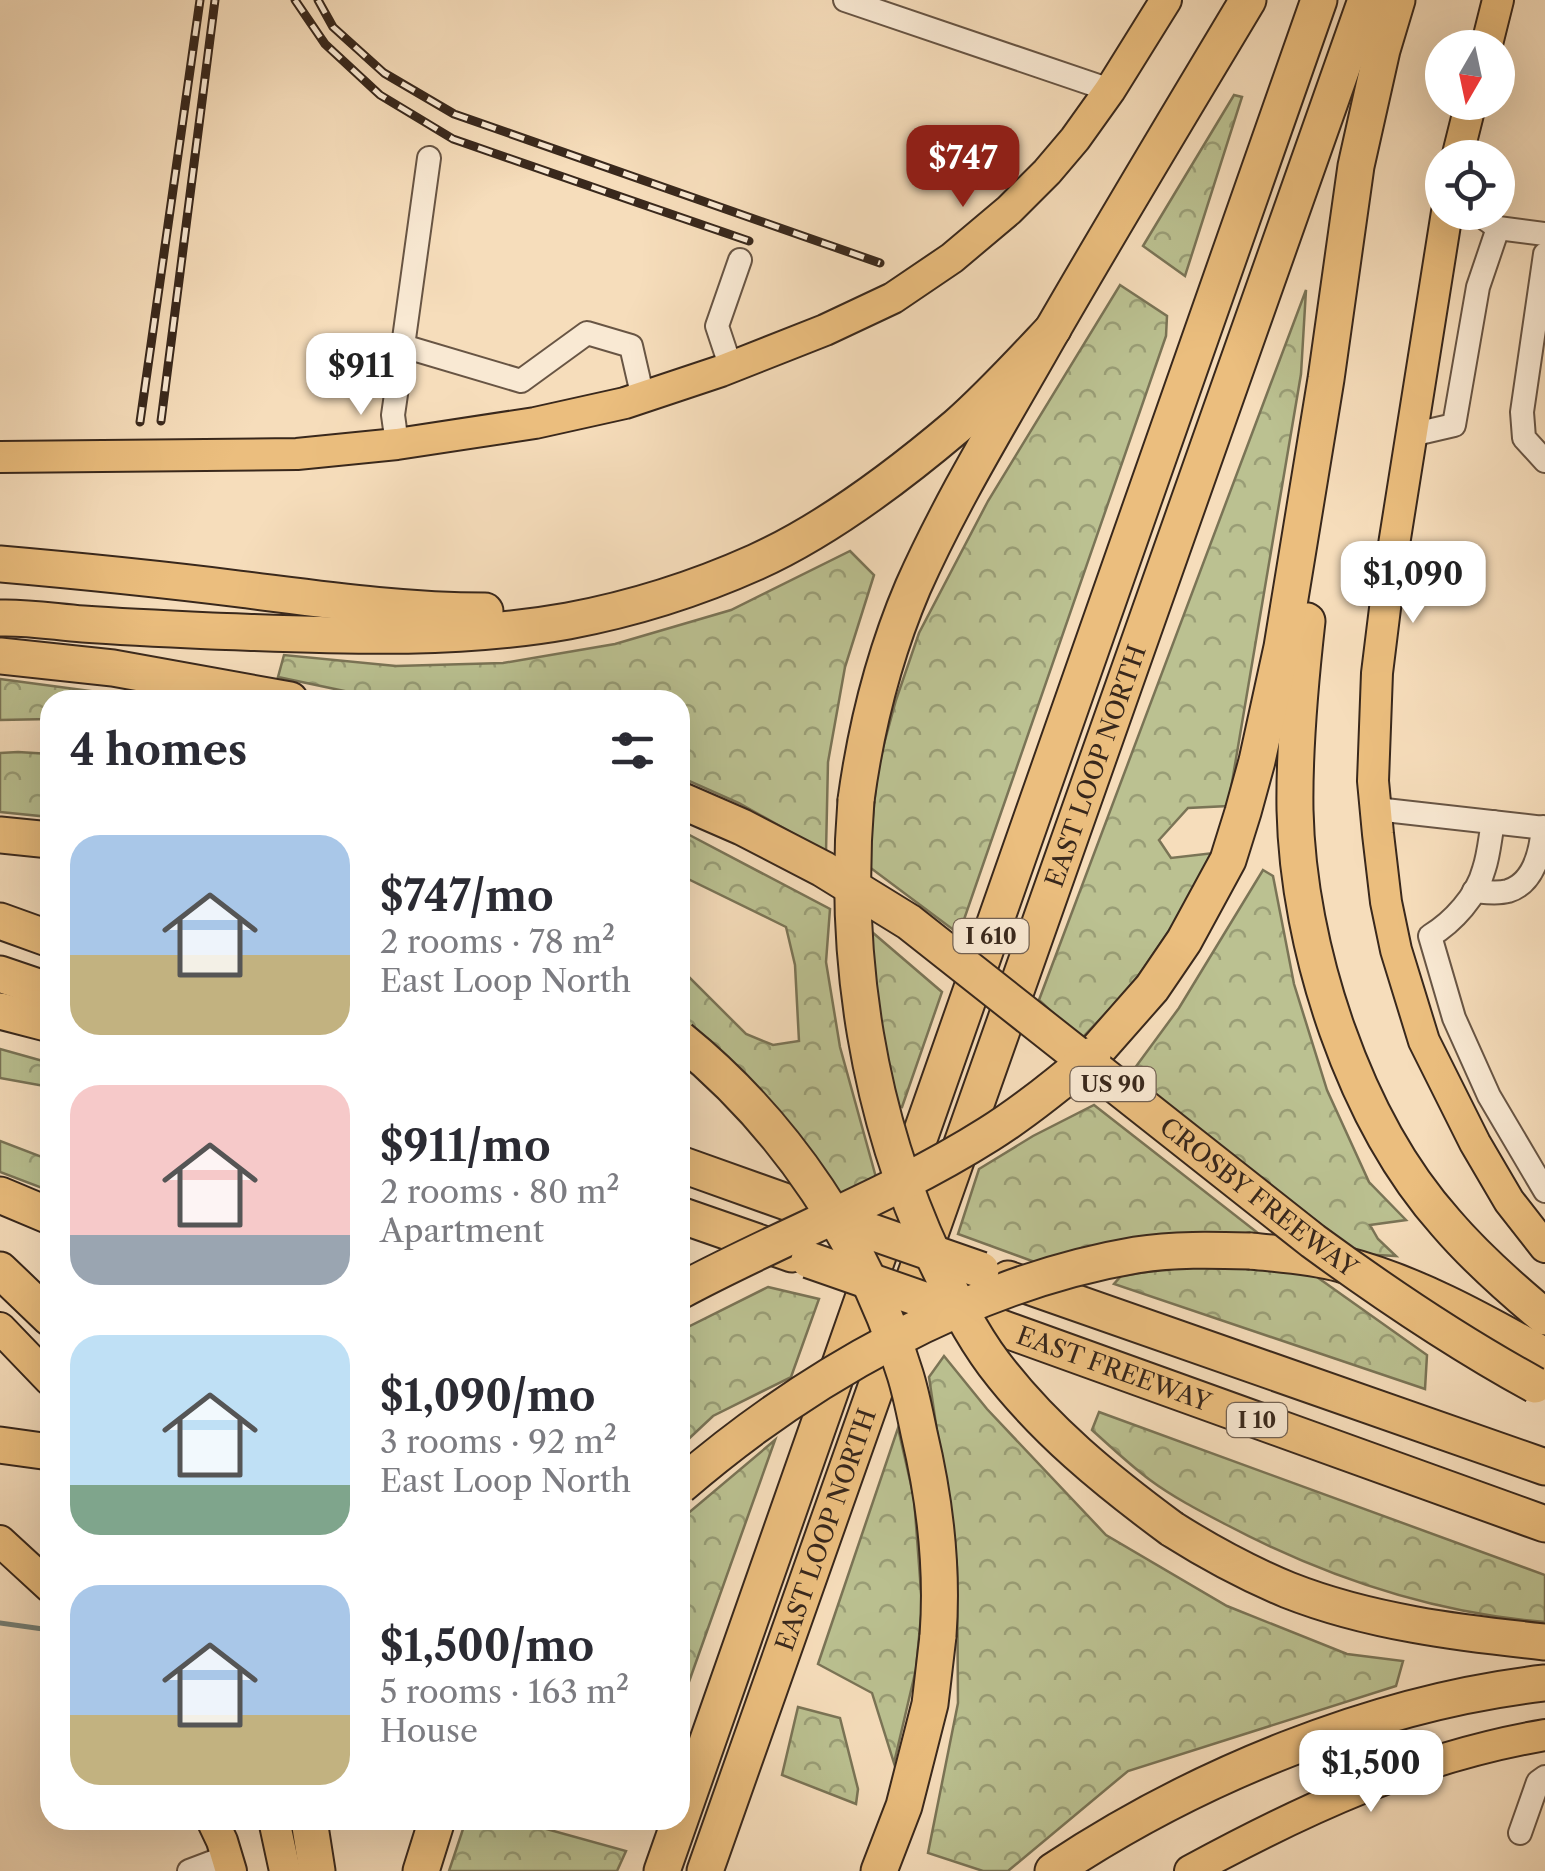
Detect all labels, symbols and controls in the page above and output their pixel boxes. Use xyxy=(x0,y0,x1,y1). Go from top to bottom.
north arrow xyxy=(1425,30,1515,120)
map controls xyxy=(1425,30,1515,230)
pin: $747 xyxy=(904,125,1022,210)
text: $747 xyxy=(928,138,998,177)
button: locate xyxy=(1425,140,1515,230)
pin: $911 xyxy=(302,333,420,418)
text: $911 xyxy=(328,346,394,385)
pin: $1,090 xyxy=(1332,541,1494,626)
text: $1,090 xyxy=(1363,554,1463,593)
street label: EAST LOOP NORTH xyxy=(1039,641,1153,891)
icon: filters xyxy=(605,723,660,778)
text: 4 homes xyxy=(70,724,247,776)
text: $747/mo xyxy=(380,870,554,922)
icon: home xyxy=(150,875,270,995)
road number: I 610 xyxy=(954,919,1028,953)
text: 2 rooms · 78 m² xyxy=(380,922,615,961)
text: East Loop North xyxy=(380,961,631,1000)
road number: US 90 xyxy=(1070,1067,1156,1101)
street label: CROSBY FREEWAY xyxy=(1153,1111,1364,1285)
text: $911/mo xyxy=(380,1120,551,1172)
icon: home xyxy=(150,1125,270,1245)
text: 2 rooms · 80 m² xyxy=(380,1172,620,1211)
text: Apartment xyxy=(380,1211,544,1250)
street label: EAST FREEWAY xyxy=(1012,1320,1216,1419)
text: $1,090/mo xyxy=(380,1370,596,1422)
icon: home xyxy=(150,1375,270,1495)
road number: I 10 xyxy=(1227,1403,1287,1437)
street label: EAST LOOP NORTH xyxy=(769,1405,883,1655)
text: 3 rooms · 92 m² xyxy=(380,1422,617,1461)
text: East Loop North xyxy=(380,1461,631,1500)
text: $1,500/mo xyxy=(380,1620,594,1672)
icon: home xyxy=(150,1625,270,1745)
text: 5 rooms · 163 m² xyxy=(380,1672,629,1711)
text: House xyxy=(380,1711,478,1750)
pin: $1,500 xyxy=(1290,1730,1452,1815)
text: $1,500 xyxy=(1321,1743,1421,1782)

